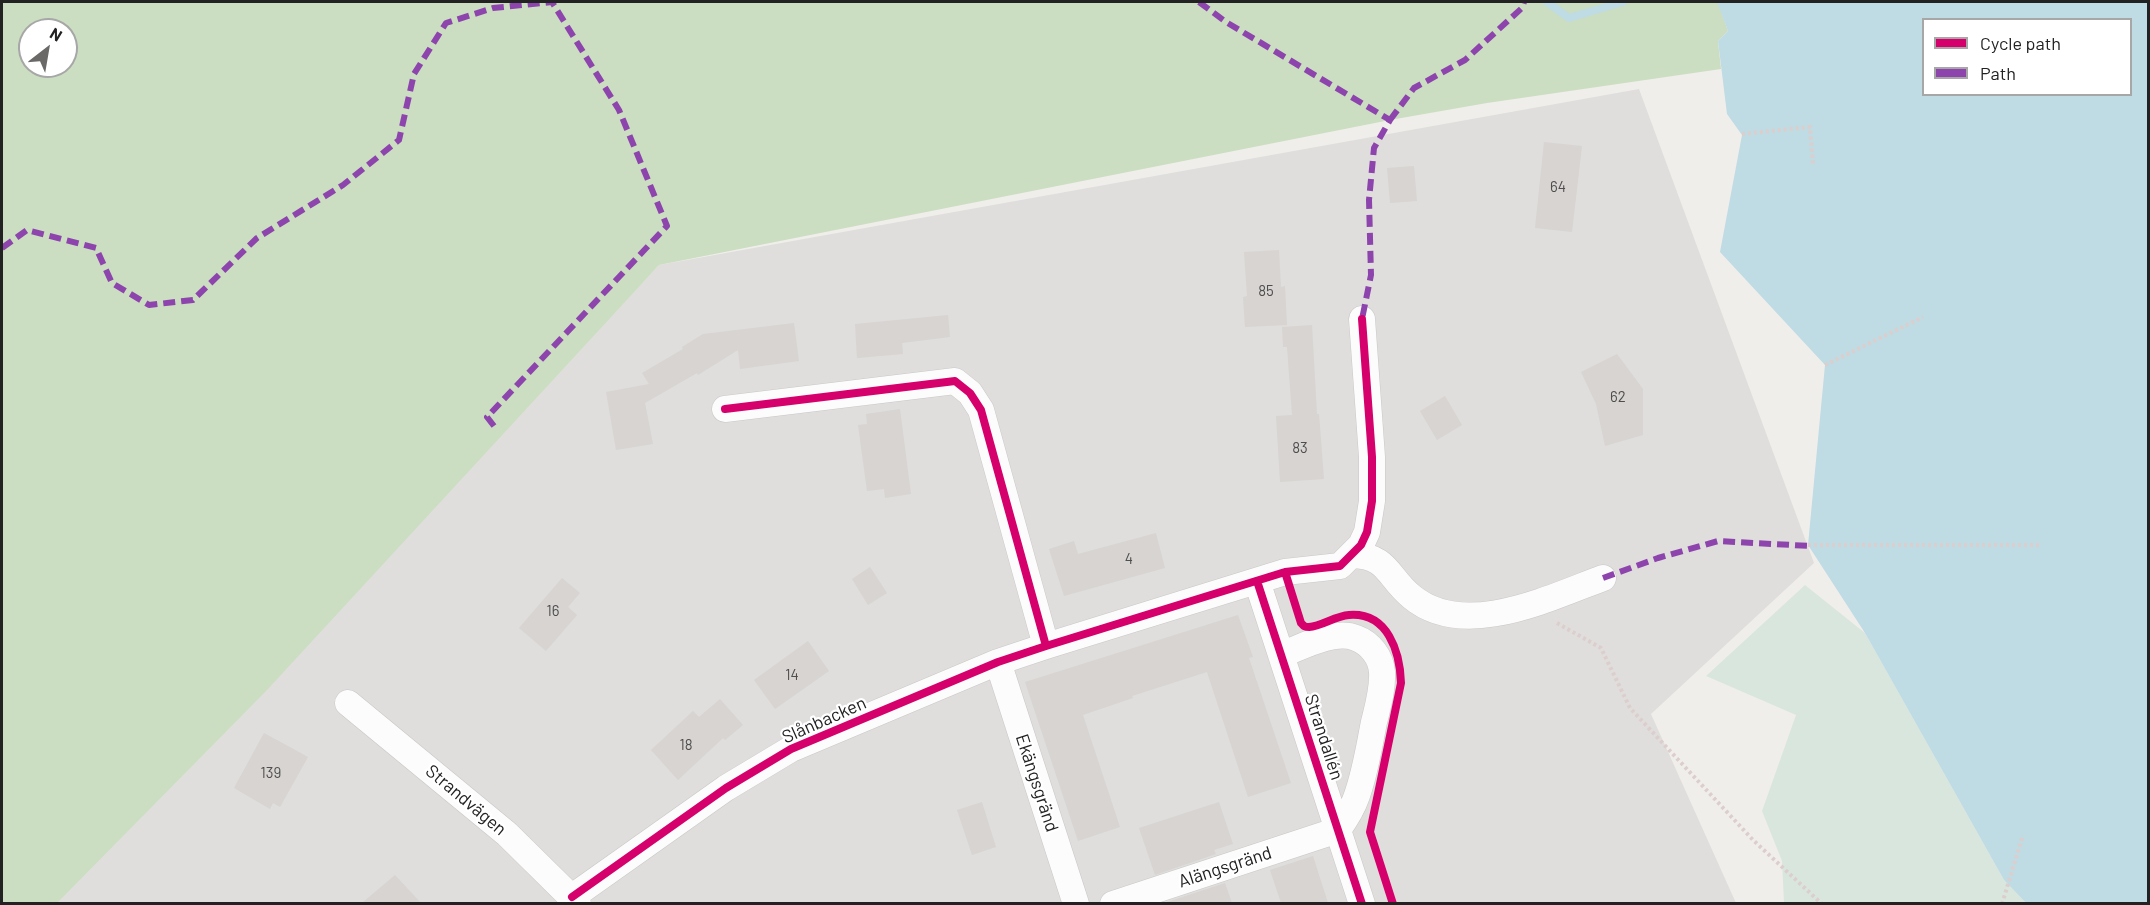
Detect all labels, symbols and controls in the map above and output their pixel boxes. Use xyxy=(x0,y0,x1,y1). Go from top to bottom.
north arrow xyxy=(18,18,78,78)
legend xyxy=(1922,18,2132,96)
text: N xyxy=(47,23,66,45)
text: Cycle path xyxy=(1980,32,2061,54)
text: Path xyxy=(1980,62,2016,84)
house number: 64 xyxy=(1550,178,1566,196)
house number: 85 xyxy=(1258,282,1274,300)
house number: 62 xyxy=(1610,388,1626,406)
house number: 83 xyxy=(1292,439,1308,457)
house number: 4 xyxy=(1125,550,1133,568)
house number: 16 xyxy=(547,602,559,620)
house number: 14 xyxy=(785,666,799,684)
street label: Strandallén xyxy=(1300,691,1348,783)
street label: Slånbacken xyxy=(779,692,869,748)
street label: Ekängsgränd xyxy=(1011,731,1063,835)
house number: 18 xyxy=(679,736,693,754)
street label: Strandvägen xyxy=(421,760,511,840)
house number: 139 xyxy=(261,764,281,782)
street label: Alängsgränd xyxy=(1176,842,1274,892)

